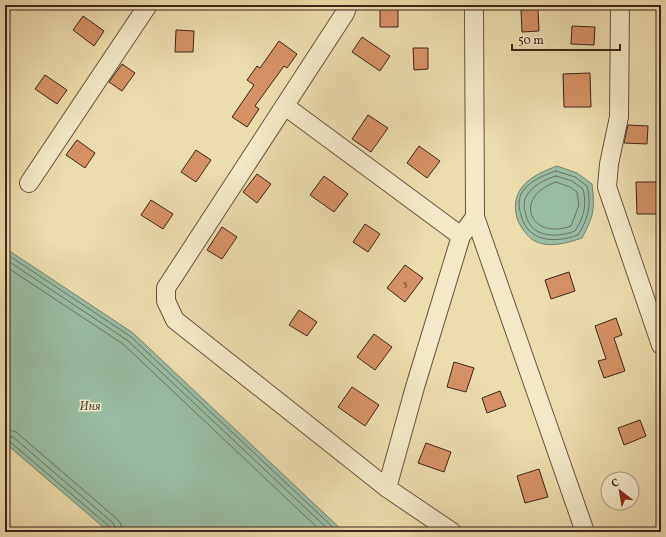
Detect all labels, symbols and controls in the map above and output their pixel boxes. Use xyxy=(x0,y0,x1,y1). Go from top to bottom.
scale bar xyxy=(512,26,620,52)
text: 50 m xyxy=(518,33,544,49)
house number: 3 xyxy=(403,277,408,290)
water label: Иня xyxy=(80,399,101,415)
north arrow xyxy=(600,471,640,511)
text: С xyxy=(609,475,623,492)

